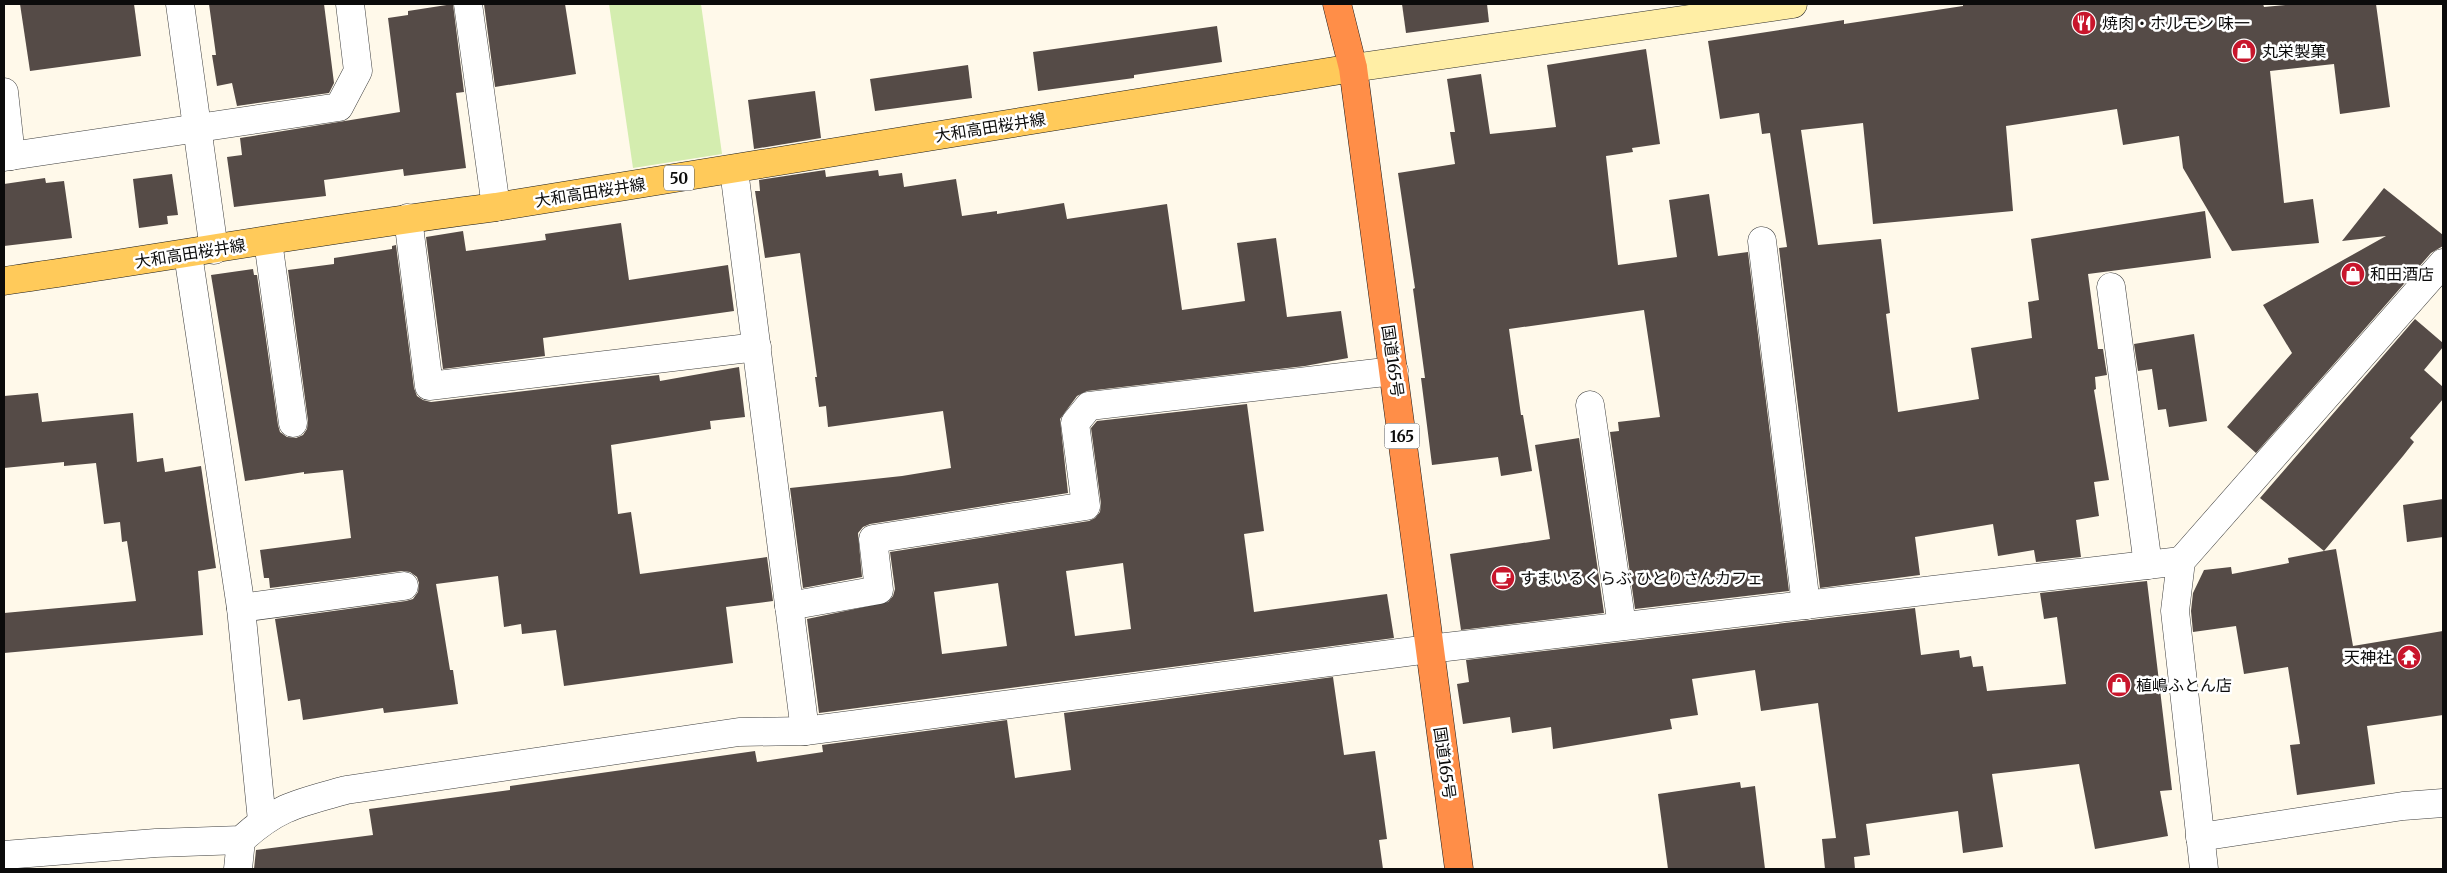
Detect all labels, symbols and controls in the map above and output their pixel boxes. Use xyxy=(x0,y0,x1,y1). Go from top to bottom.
restaurant icon: 焼肉・ホルモン 味一 xyxy=(2071,10,2097,36)
place label: 焼肉・ホルモン 味一 xyxy=(2102,13,2250,33)
shop icon: 丸栄製菓 xyxy=(2231,38,2257,64)
place label: 丸栄製菓 xyxy=(2262,41,2326,61)
street label: 大和高田桜井線 xyxy=(933,108,1047,146)
road number: 50 xyxy=(664,166,694,190)
street label: 大和高田桜井線 xyxy=(533,173,647,211)
street label: 大和高田桜井線 xyxy=(133,234,247,272)
shop icon: 和田酒店 xyxy=(2340,261,2366,287)
place label: 和田酒店 xyxy=(2370,264,2434,284)
street label: 国道165号 xyxy=(1378,323,1408,399)
road number: 165 xyxy=(1384,424,1420,448)
cafe icon: すまいるくらぶ ひとりさんカフェ xyxy=(1490,565,1516,591)
place label: すまいるくらぶ ひとりさんカフェ xyxy=(1520,568,1763,588)
temple icon: 天神社 xyxy=(2396,644,2422,670)
place label: 天神社 xyxy=(2344,647,2392,667)
shop icon: 植嶋ふとん店 xyxy=(2106,672,2132,698)
place label: 植嶋ふとん店 xyxy=(2136,675,2232,695)
street label: 国道165号 xyxy=(1430,725,1460,801)

